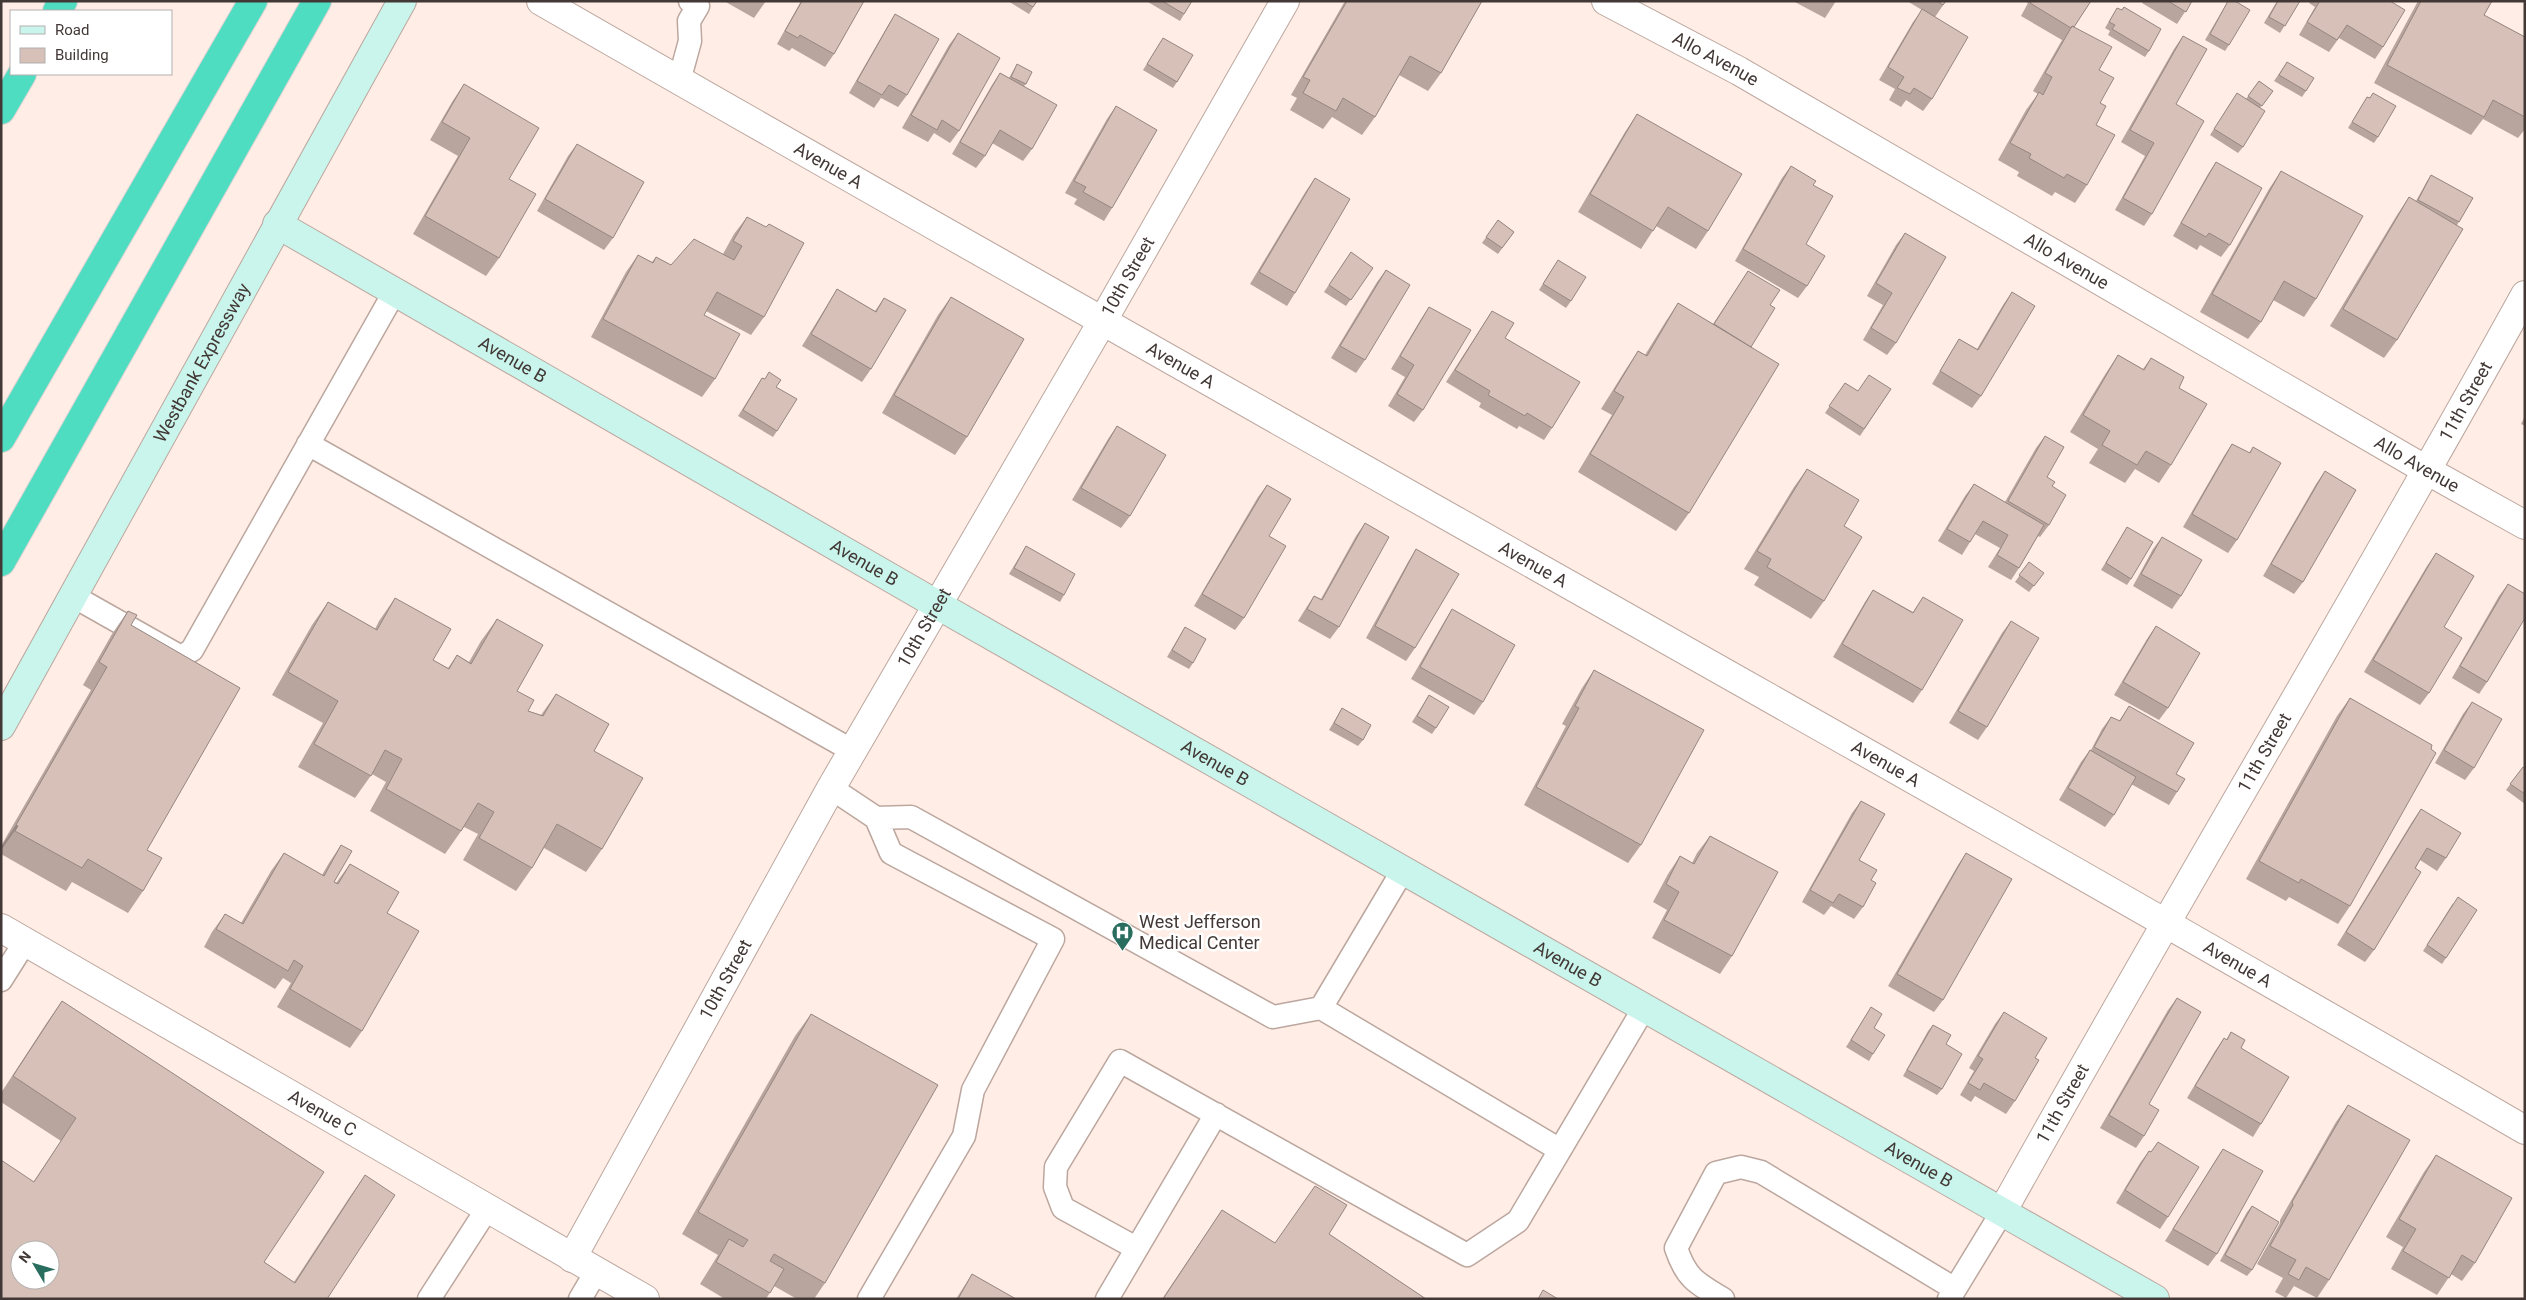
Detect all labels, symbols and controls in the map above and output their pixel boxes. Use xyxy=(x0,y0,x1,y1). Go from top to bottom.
legend xyxy=(10,10,172,75)
text: Road xyxy=(55,21,89,39)
street label: Allo Avenue xyxy=(1669,27,1763,90)
text: Building xyxy=(55,46,109,64)
street label: Avenue A xyxy=(791,137,867,193)
street label: Allo Avenue xyxy=(2021,228,2113,293)
street label: 10th Street xyxy=(1097,233,1158,320)
street label: Westbank Expressway xyxy=(149,279,254,446)
street label: Avenue B xyxy=(475,332,550,387)
street label: Avenue A xyxy=(1143,337,1219,393)
street label: 11th Street xyxy=(2435,357,2496,445)
street label: Allo Avenue xyxy=(2371,431,2463,496)
street label: Avenue B xyxy=(827,535,902,590)
street label: Avenue A xyxy=(1496,536,1572,592)
street label: 10th Street xyxy=(893,584,955,671)
street label: 11th Street xyxy=(2233,709,2295,796)
street label: Avenue B xyxy=(1178,735,1253,790)
street label: Avenue A xyxy=(1848,736,1924,791)
place label: West Jefferson Medical Center xyxy=(1139,911,1261,953)
hospital icon: West Jefferson Medical Center xyxy=(1111,920,1135,951)
street label: 10th Street xyxy=(695,936,756,1023)
street label: Avenue B xyxy=(1530,936,1606,991)
street label: Avenue A xyxy=(2200,936,2276,992)
street label: 11th Street xyxy=(2031,1060,2093,1147)
street label: Avenue C xyxy=(285,1085,360,1141)
street label: Avenue B xyxy=(1881,1136,1957,1191)
north arrow xyxy=(10,1240,60,1290)
text: N xyxy=(15,1248,34,1266)

